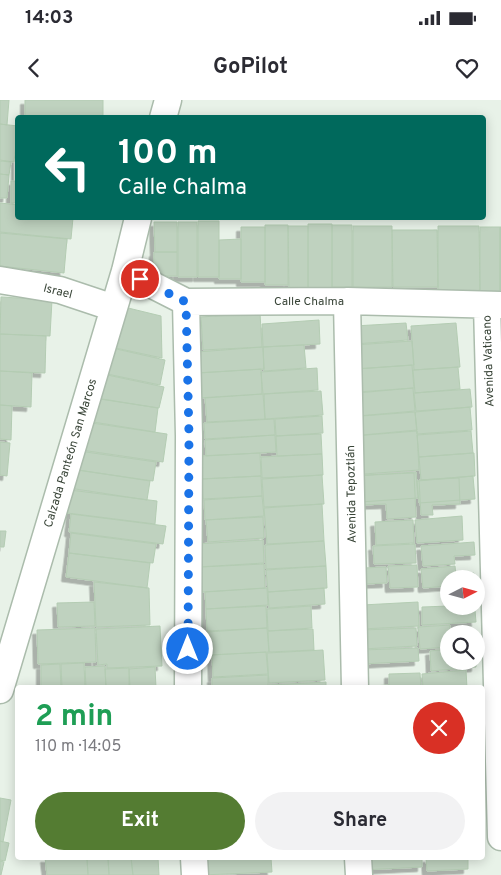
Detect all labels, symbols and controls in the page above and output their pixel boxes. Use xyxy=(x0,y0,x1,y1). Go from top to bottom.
text: 14:03 xyxy=(25,6,73,30)
icon: back xyxy=(20,54,48,82)
text: GoPilot xyxy=(213,54,288,81)
icon: heart xyxy=(453,54,481,82)
text: 100 m xyxy=(118,132,218,176)
icon: left xyxy=(35,135,100,200)
text: Calle Chalma xyxy=(118,175,247,202)
pin xyxy=(119,258,161,300)
icon: arrive xyxy=(126,265,154,293)
street label: Israel xyxy=(42,281,74,303)
street label: Calle Chalma xyxy=(274,294,344,310)
street label: Avenida Vaticano xyxy=(479,314,499,407)
street label: Calzada Panteón San Marcos xyxy=(41,377,101,530)
street label: Avenida Tepoztlán xyxy=(343,445,361,543)
north arrow xyxy=(440,570,485,615)
map controls xyxy=(440,570,485,670)
position arrow xyxy=(161,622,213,674)
button: search xyxy=(440,625,485,670)
text: 2 min xyxy=(35,699,113,736)
button: close xyxy=(413,702,465,754)
text: 110 m · 14:05 xyxy=(35,737,121,757)
button: Exit xyxy=(35,792,245,850)
button: Share xyxy=(255,792,465,850)

